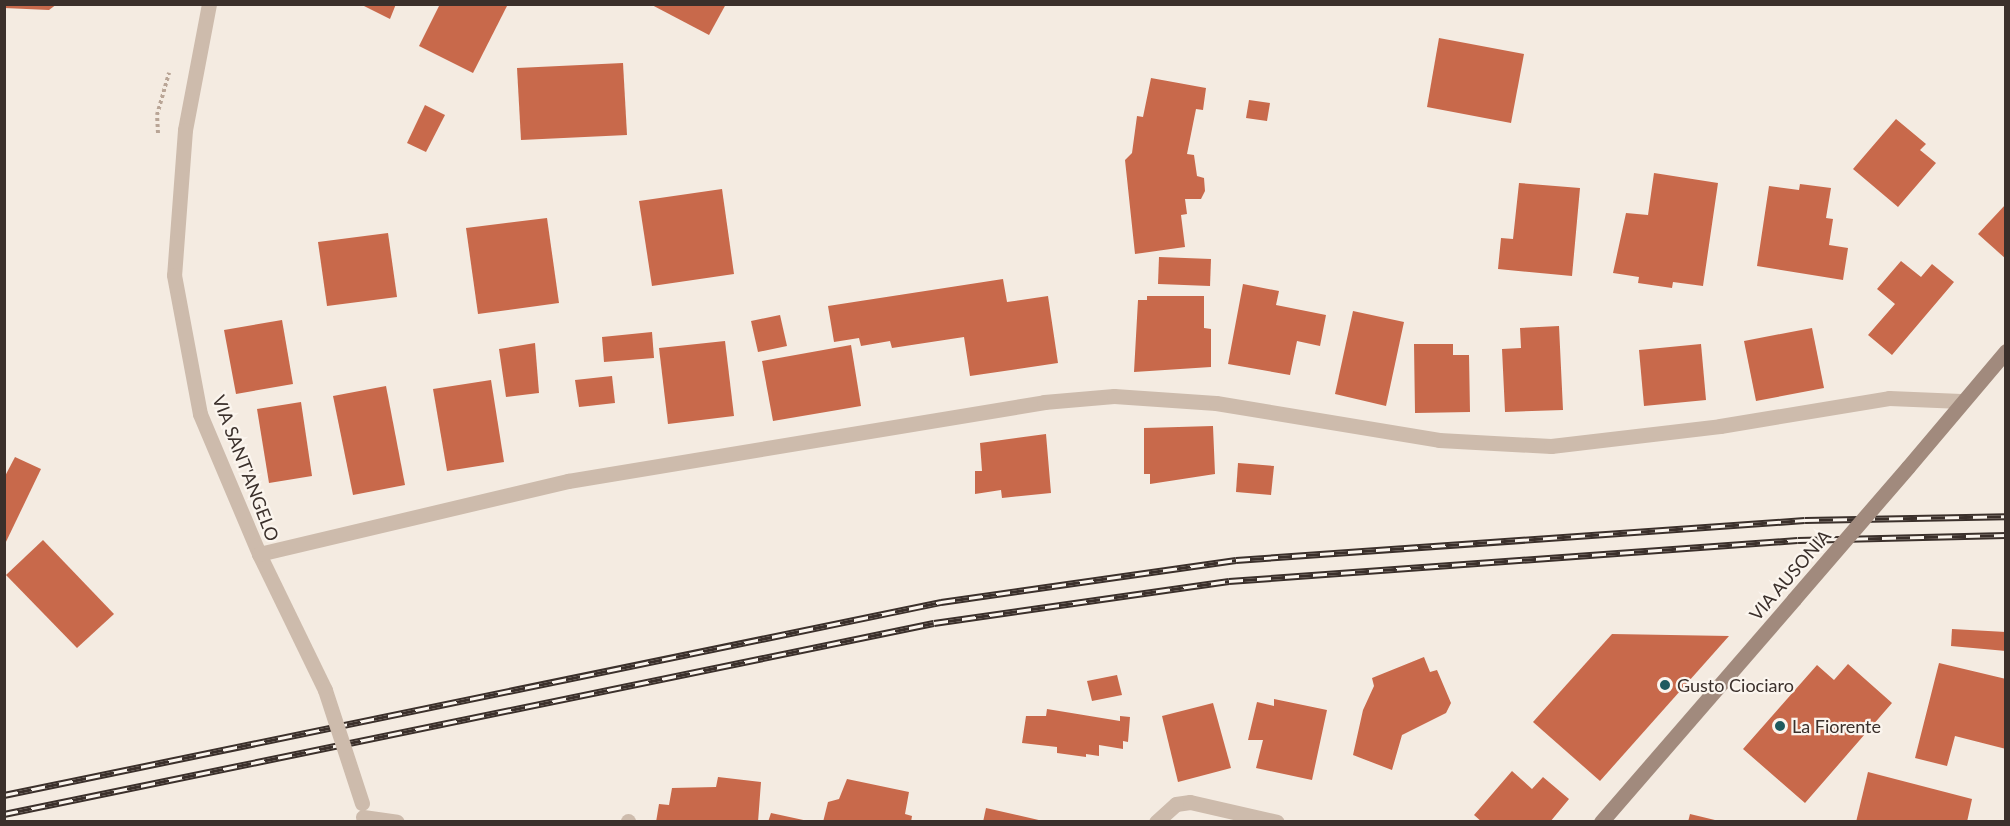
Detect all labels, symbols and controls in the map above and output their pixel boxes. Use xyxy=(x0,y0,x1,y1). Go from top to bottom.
street label: VIA SANT'ANGELO xyxy=(208,392,284,544)
street label: VIA AUSONIA xyxy=(1744,525,1836,625)
place label: Gusto Ciociaro xyxy=(1677,674,1794,696)
marker: Gusto Ciociaro xyxy=(1658,678,1672,692)
place label: La Fiorente xyxy=(1792,715,1881,737)
marker: La Fiorente xyxy=(1773,719,1787,733)

